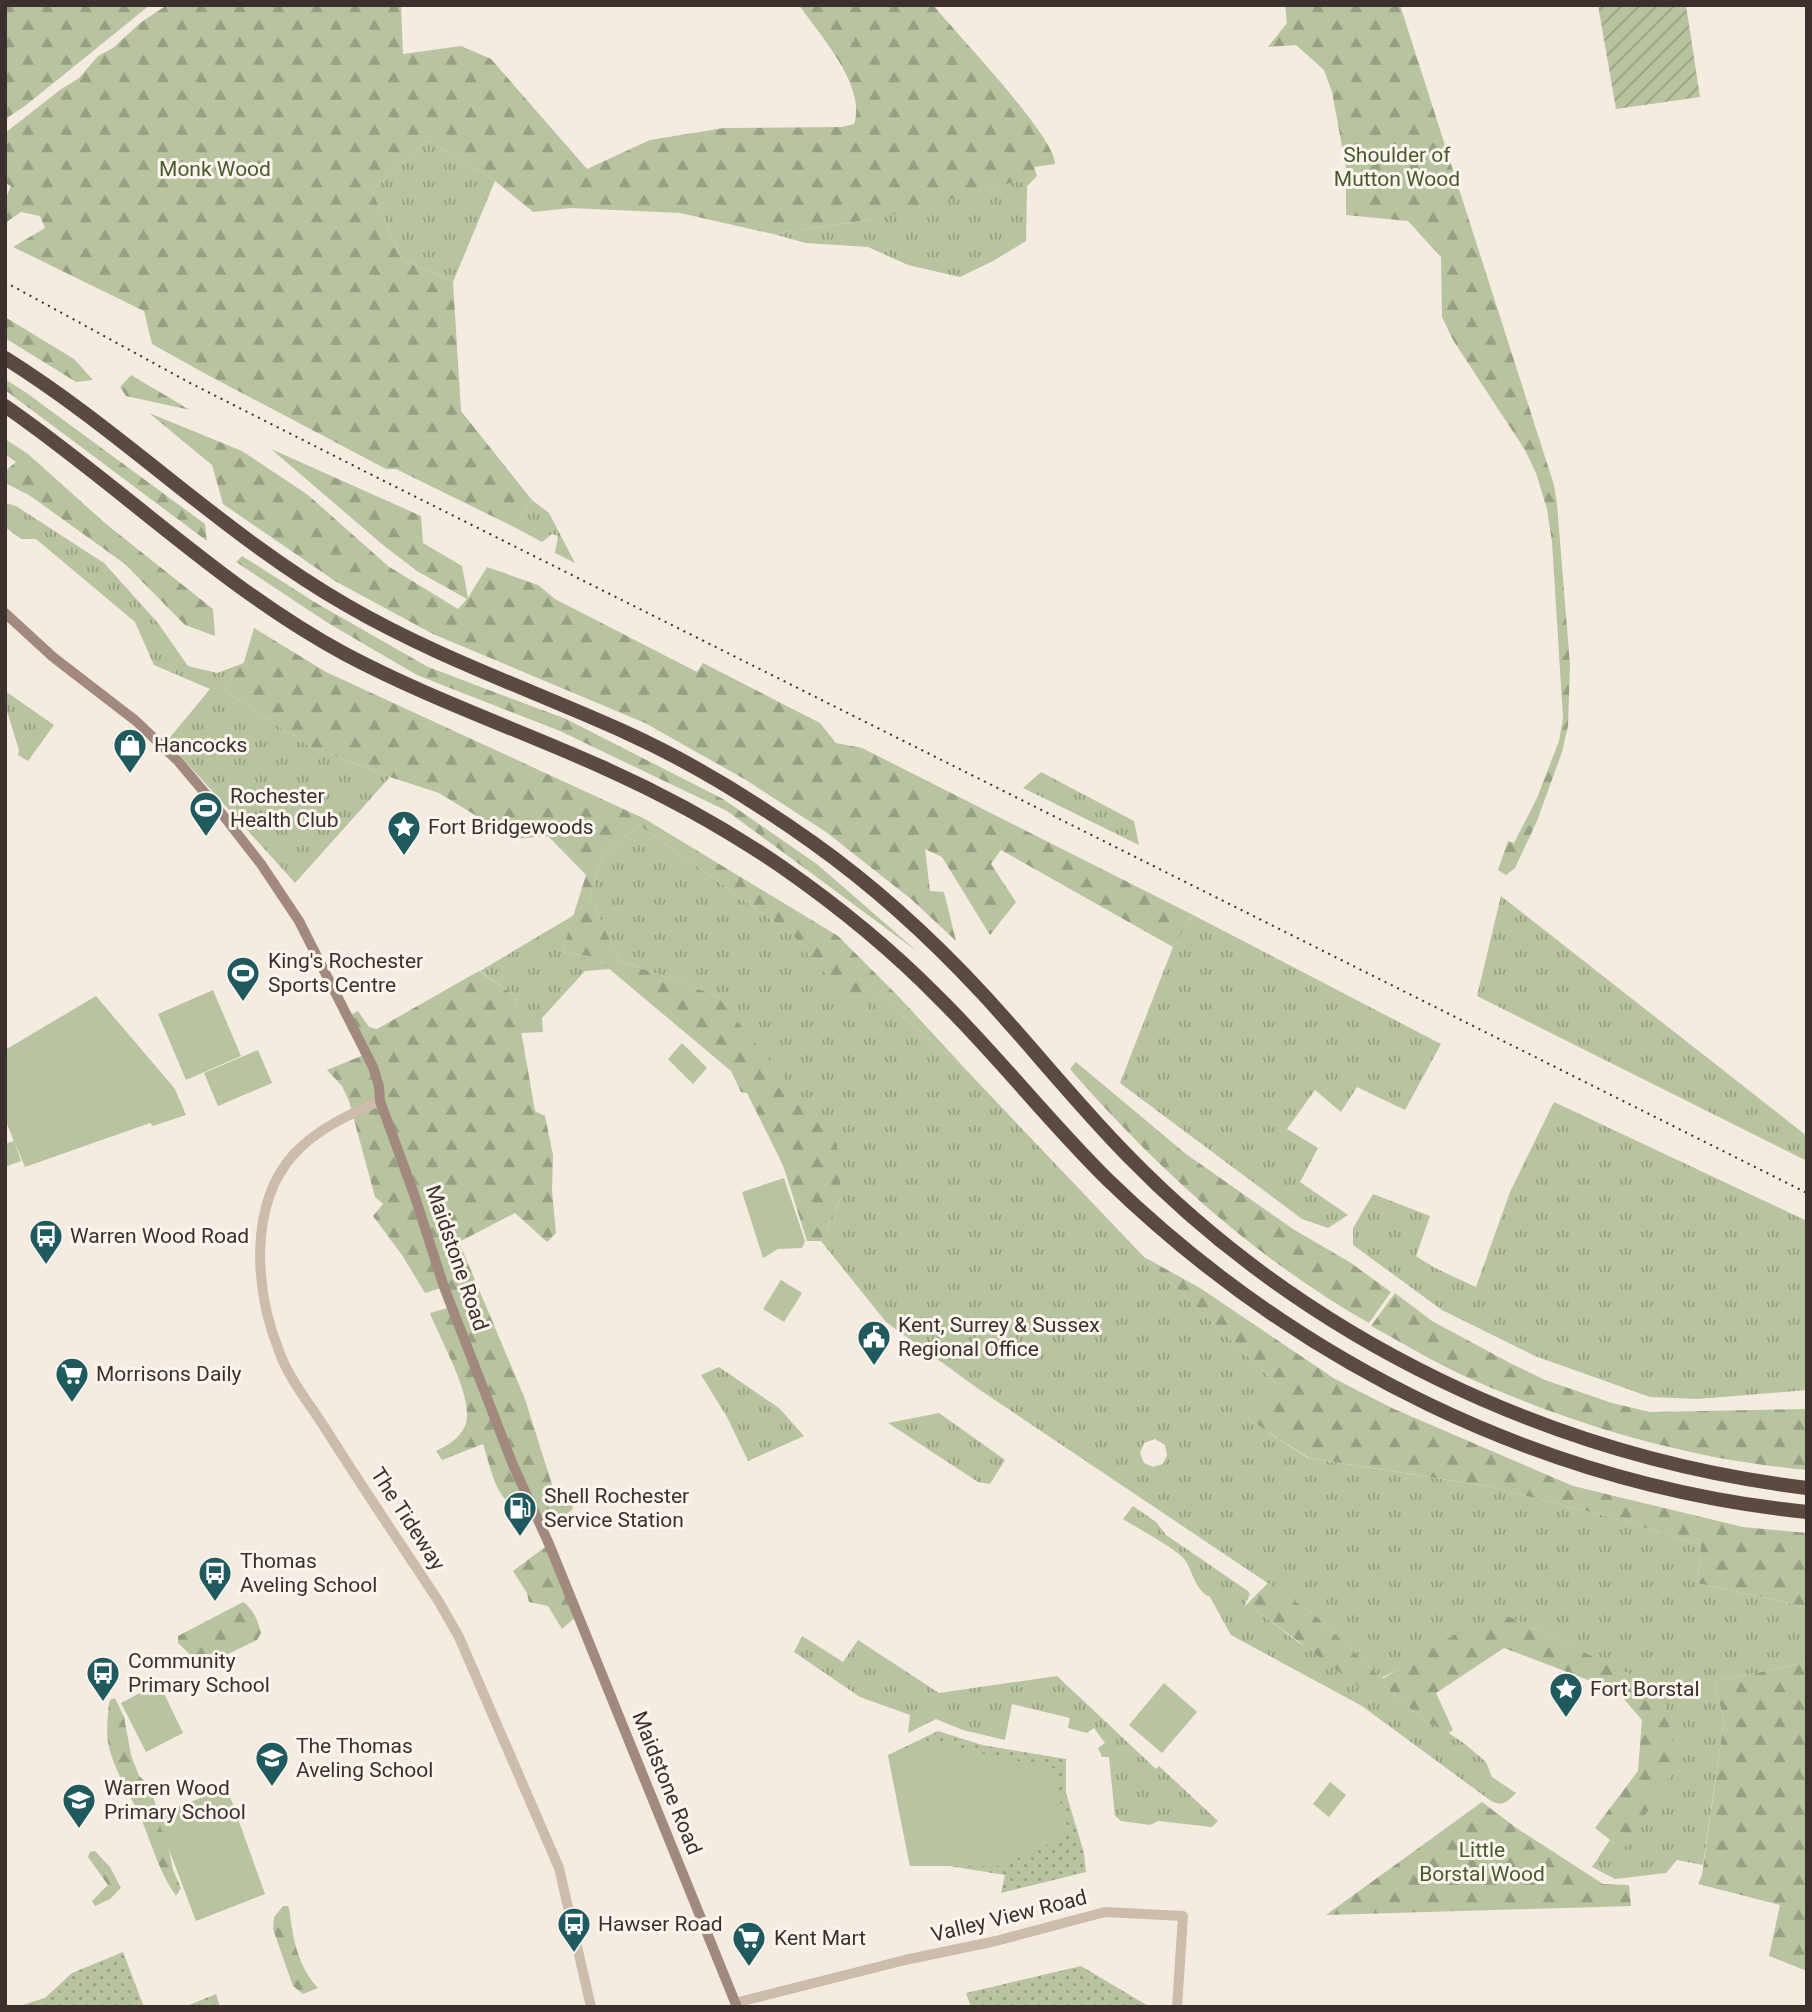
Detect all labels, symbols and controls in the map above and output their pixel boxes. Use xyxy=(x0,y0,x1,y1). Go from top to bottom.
park label: Shoulder of Mutton Wood xyxy=(1334,143,1460,191)
park label: Monk Wood xyxy=(159,157,271,181)
shop icon: Hancocks xyxy=(111,726,149,775)
place label: Hancocks xyxy=(154,733,247,757)
place label: Rochester Health Club xyxy=(230,784,338,832)
sports icon: Rochester Health Club xyxy=(187,789,225,838)
place icon: Fort Bridgewoods xyxy=(385,808,423,857)
place label: Fort Bridgewoods xyxy=(428,815,594,839)
place label: King's Rochester Sports Centre xyxy=(268,949,423,997)
sports icon: King's Rochester Sports Centre xyxy=(224,954,262,1003)
street label: Maidstone Road xyxy=(421,1182,493,1334)
bus stop icon: Warren Wood Road xyxy=(27,1217,65,1266)
place label: Warren Wood Road xyxy=(70,1224,249,1248)
place label: Kent, Surrey & Sussex Regional Office xyxy=(898,1313,1100,1361)
public building icon: Kent, Surrey & Sussex Regional Office xyxy=(855,1318,893,1367)
supermarket icon: Morrisons Daily xyxy=(53,1355,91,1404)
place label: Morrisons Daily xyxy=(96,1362,242,1386)
street label: The Tideway xyxy=(366,1463,450,1575)
place label: Shell Rochester Service Station xyxy=(544,1484,689,1532)
fuel station icon: Shell Rochester Service Station xyxy=(501,1489,539,1538)
place label: Thomas Aveling School xyxy=(240,1549,377,1597)
bus stop icon: Thomas Aveling School xyxy=(196,1554,234,1603)
place label: Community Primary School xyxy=(128,1649,270,1697)
bus stop icon: Community Primary School xyxy=(84,1654,122,1703)
place icon: Fort Borstal xyxy=(1547,1670,1585,1719)
place label: Fort Borstal xyxy=(1590,1677,1700,1701)
street label: Maidstone Road xyxy=(627,1708,707,1858)
place label: The Thomas Aveling School xyxy=(296,1734,433,1782)
school or university icon: The Thomas Aveling School xyxy=(253,1739,291,1788)
place label: Warren Wood Primary School xyxy=(104,1776,246,1824)
school or university icon: Warren Wood Primary School xyxy=(60,1781,98,1830)
park label: Little Borstal Wood xyxy=(1419,1838,1545,1886)
street label: Valley View Road xyxy=(929,1885,1089,1947)
bus stop icon: Hawser Road xyxy=(555,1905,593,1954)
place label: Hawser Road xyxy=(598,1912,723,1936)
supermarket icon: Kent Mart xyxy=(730,1919,768,1968)
place label: Kent Mart xyxy=(774,1926,866,1950)

